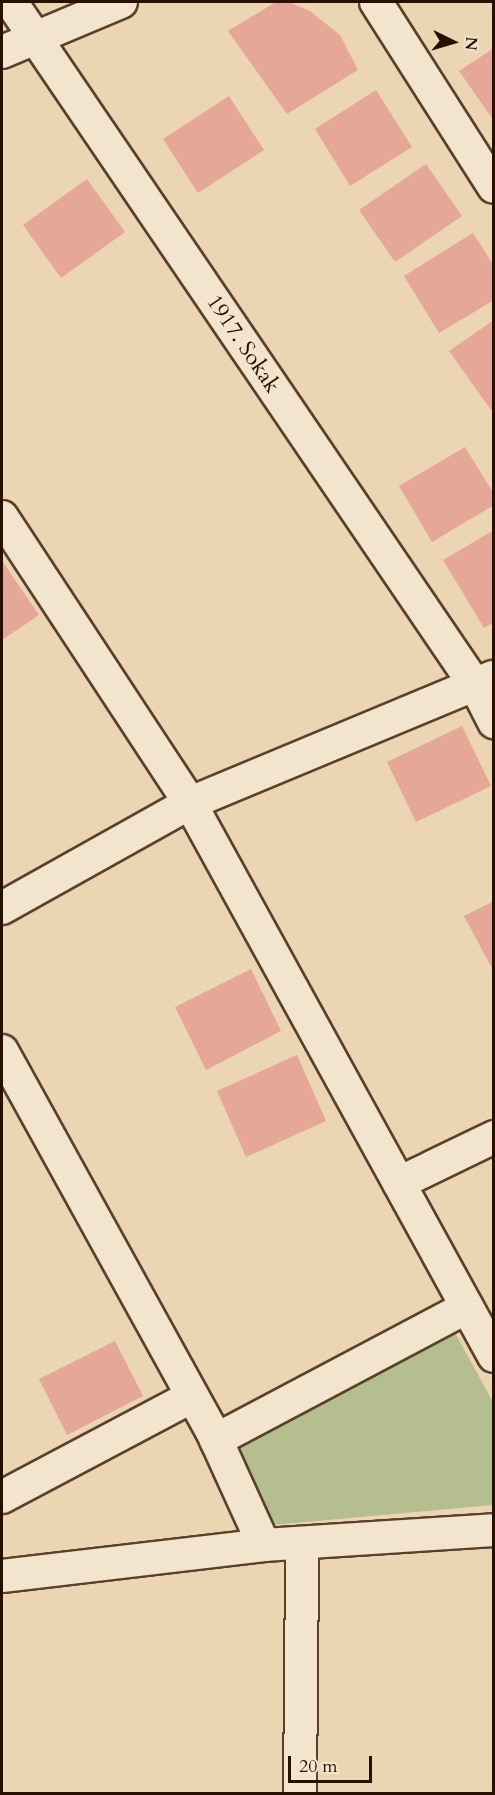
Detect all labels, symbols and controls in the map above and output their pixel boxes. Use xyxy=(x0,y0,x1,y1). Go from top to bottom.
north arrow xyxy=(423,12,483,72)
text: N xyxy=(459,36,482,51)
street label: 1917. Sokak xyxy=(201,290,285,398)
scale bar xyxy=(291,1744,375,1782)
text: 20 m xyxy=(299,1754,338,1779)

